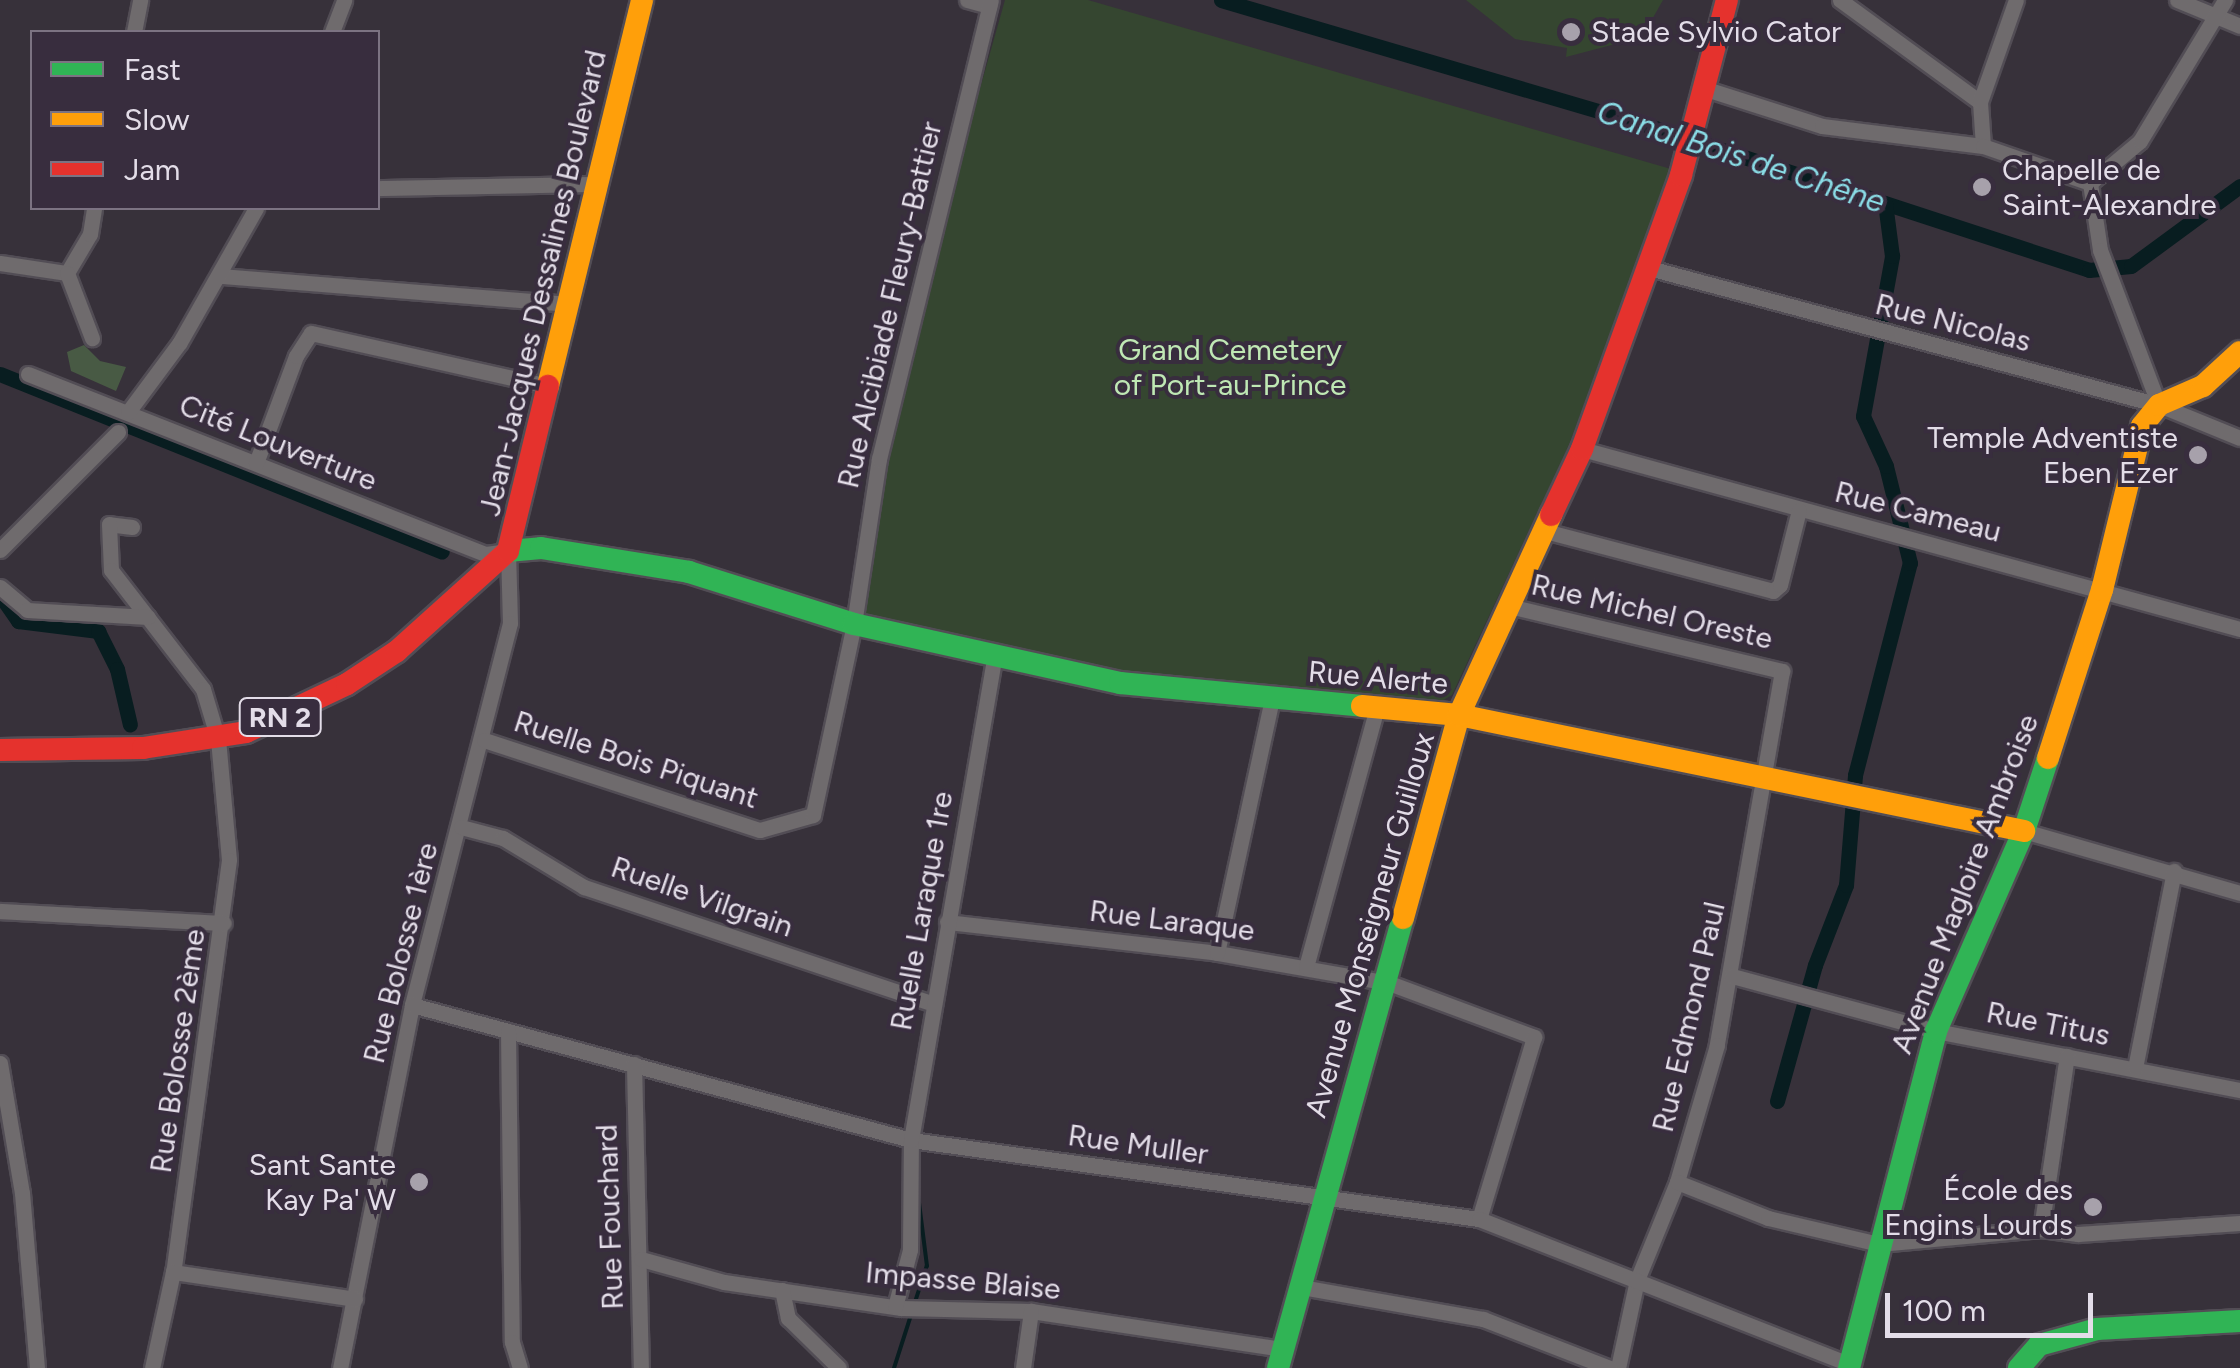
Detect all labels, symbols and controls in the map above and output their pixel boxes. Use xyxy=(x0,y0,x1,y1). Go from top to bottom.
place label: Stade Sylvio Cator xyxy=(1591,14,1841,50)
marker: Stade Sylvio Cator xyxy=(1560,21,1582,43)
legend xyxy=(30,30,380,210)
street label: Jean-Jacques Dessalines Boulevard xyxy=(472,47,614,519)
text: Fast xyxy=(124,51,181,88)
water label: Canal Bois de Chêne xyxy=(1592,92,1890,222)
text: Slow xyxy=(124,101,190,138)
street label: Rue Alcibiade Fleury-Battier xyxy=(830,118,950,492)
text: Jam xyxy=(124,151,180,188)
place label: Chapelle de Saint-Alexandre xyxy=(2002,152,2217,222)
marker: Chapelle de Saint-Alexandre xyxy=(1971,176,1993,198)
street label: Rue Nicolas xyxy=(1872,286,2034,360)
park label: Grand Cemetery of Port-au-Prince xyxy=(1114,332,1346,402)
street label: Cité Louverture xyxy=(174,387,382,499)
place label: Temple Adventiste Eben Ezer xyxy=(1927,420,2178,490)
marker: Temple Adventiste Eben Ezer xyxy=(2187,444,2209,466)
street label: Rue Cameau xyxy=(1831,474,2005,550)
street label: Rue Michel Oreste xyxy=(1528,567,1776,657)
street label: Rue Alerte xyxy=(1307,654,1449,702)
road number: RN 2 xyxy=(238,694,322,740)
street label: Ruelle Bois Piquant xyxy=(509,704,763,816)
street label: Avenue Magloire Ambroise xyxy=(1884,709,2046,1059)
street label: Avenue Monseigneur Guilloux xyxy=(1298,728,1442,1122)
street label: Ruelle Laraque 1re xyxy=(883,789,961,1033)
street label: Rue Bolosse 1ère xyxy=(356,839,446,1067)
street label: Ruelle Vilgrain xyxy=(606,849,798,945)
street label: Rue Laraque xyxy=(1087,893,1257,949)
street label: Rue Edmond Paul xyxy=(1645,898,1733,1136)
street label: Rue Bolosse 2ème xyxy=(143,927,213,1175)
street label: Rue Titus xyxy=(1983,994,2113,1054)
street label: Rue Muller xyxy=(1066,1117,1210,1173)
street label: Rue Fouchard xyxy=(589,1124,631,1310)
place label: Sant Sante Kay Pa' W xyxy=(249,1147,396,1218)
marker: Sant Sante Kay Pa' W xyxy=(406,1169,432,1195)
place label: École des Engins Lourds xyxy=(1884,1172,2073,1242)
marker: École des Engins Lourds xyxy=(2082,1196,2104,1218)
street label: Impasse Blaise xyxy=(864,1255,1062,1307)
scale bar xyxy=(1890,1273,2098,1335)
text: 100 m xyxy=(1902,1292,1986,1329)

